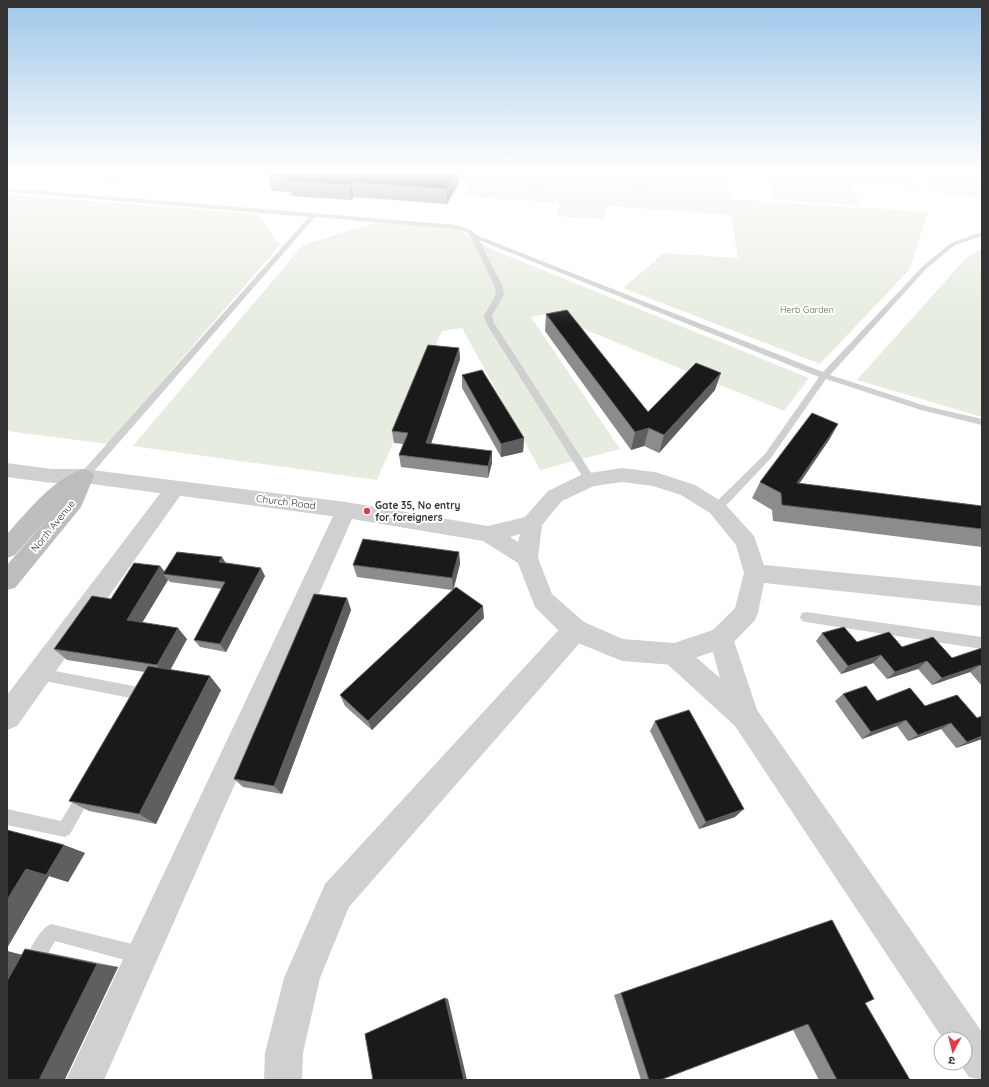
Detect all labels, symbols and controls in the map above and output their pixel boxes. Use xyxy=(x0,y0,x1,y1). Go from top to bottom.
park label: Herb Garden xyxy=(780,304,834,315)
street label: Church Road xyxy=(255,492,317,512)
street label: North Avenue xyxy=(28,497,78,555)
place label: Gate 35, No entry for foreigners xyxy=(375,499,460,524)
marker: Gate 35, No entry for foreigners xyxy=(362,506,372,516)
north arrow xyxy=(933,1031,973,1071)
text: उ xyxy=(947,1054,956,1068)

